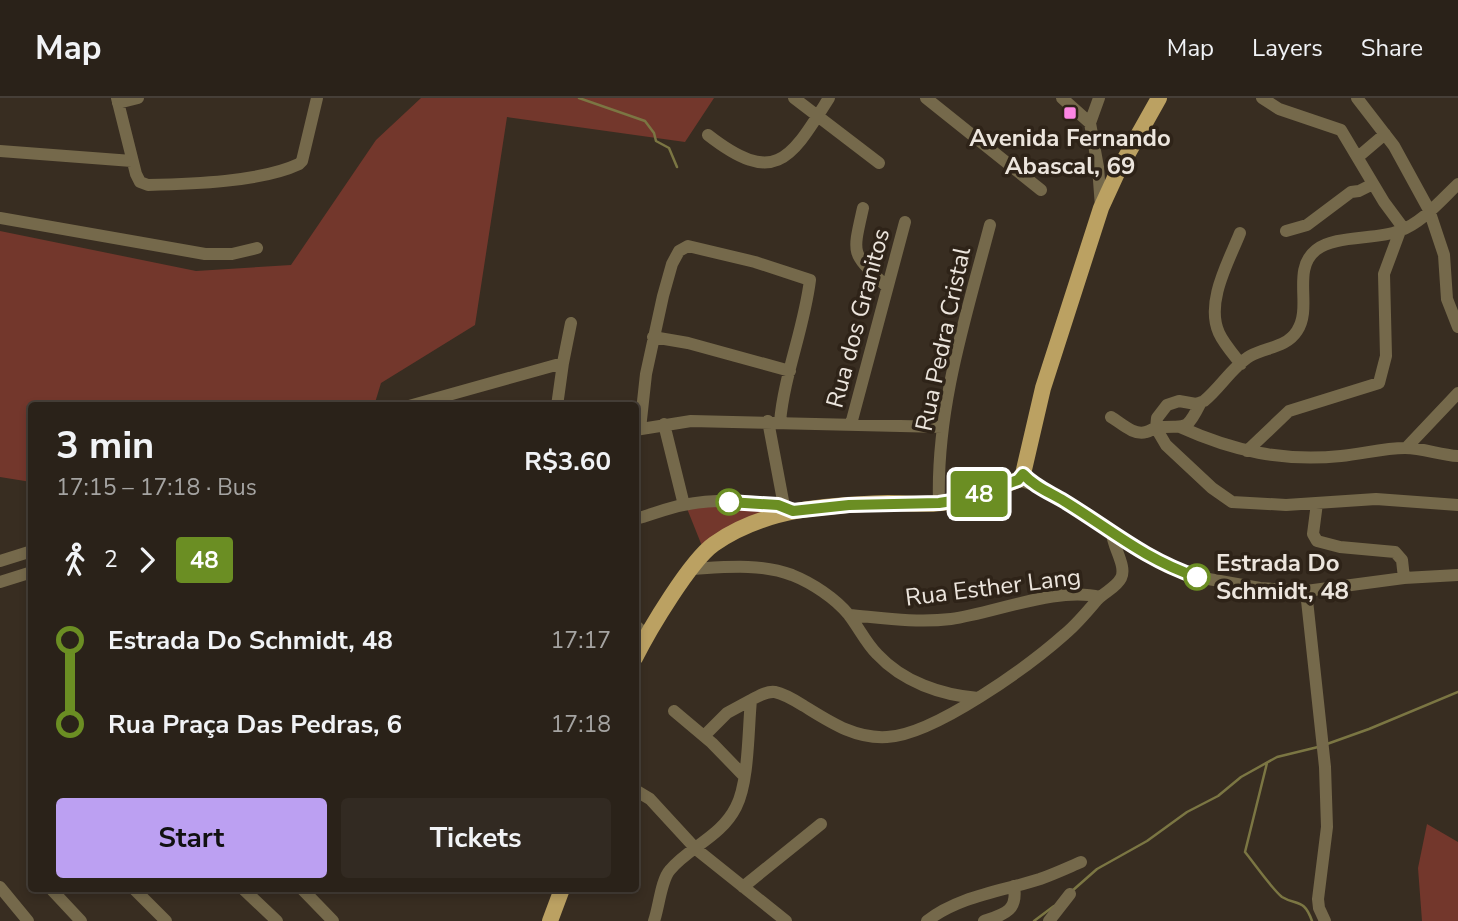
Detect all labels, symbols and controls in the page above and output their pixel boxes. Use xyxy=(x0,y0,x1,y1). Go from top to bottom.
text: Map xyxy=(35,26,102,71)
text: Map xyxy=(1167,32,1214,64)
text: Layers xyxy=(1252,32,1323,64)
text: Share xyxy=(1361,32,1423,64)
marker: Avenida Fernando Abascal, 69 xyxy=(1062,105,1078,121)
place label: Avenida Fernando Abascal, 69 xyxy=(969,122,1171,182)
street label: Rua dos Granitos xyxy=(819,225,897,411)
street label: Rua Pedra Cristal xyxy=(908,244,978,434)
text: 3 min xyxy=(56,420,154,471)
text: R$3.60 xyxy=(524,444,611,479)
line badge: 48 xyxy=(948,471,1010,517)
text: 17:15 – 17:18 · Bus xyxy=(56,472,257,503)
text: 48 xyxy=(965,478,993,510)
unlabelled marker xyxy=(716,489,742,515)
icon: walk xyxy=(56,541,94,579)
icon: forward xyxy=(128,541,166,579)
text: 2 xyxy=(104,544,118,575)
text: 48 xyxy=(190,544,219,576)
place label: Estrada Do Schmidt, 48 xyxy=(1216,547,1349,607)
street label: Rua Esther Lang xyxy=(903,560,1083,614)
marker: Estrada Do Schmidt, 48 xyxy=(1184,564,1210,590)
text: Estrada Do Schmidt, 48 xyxy=(108,623,393,658)
text: 17:17 xyxy=(551,625,611,656)
text: Rua Praça Das Pedras, 6 xyxy=(108,707,402,742)
text: 17:18 xyxy=(551,709,611,740)
button: Start xyxy=(56,798,327,878)
button: Tickets xyxy=(341,798,611,878)

